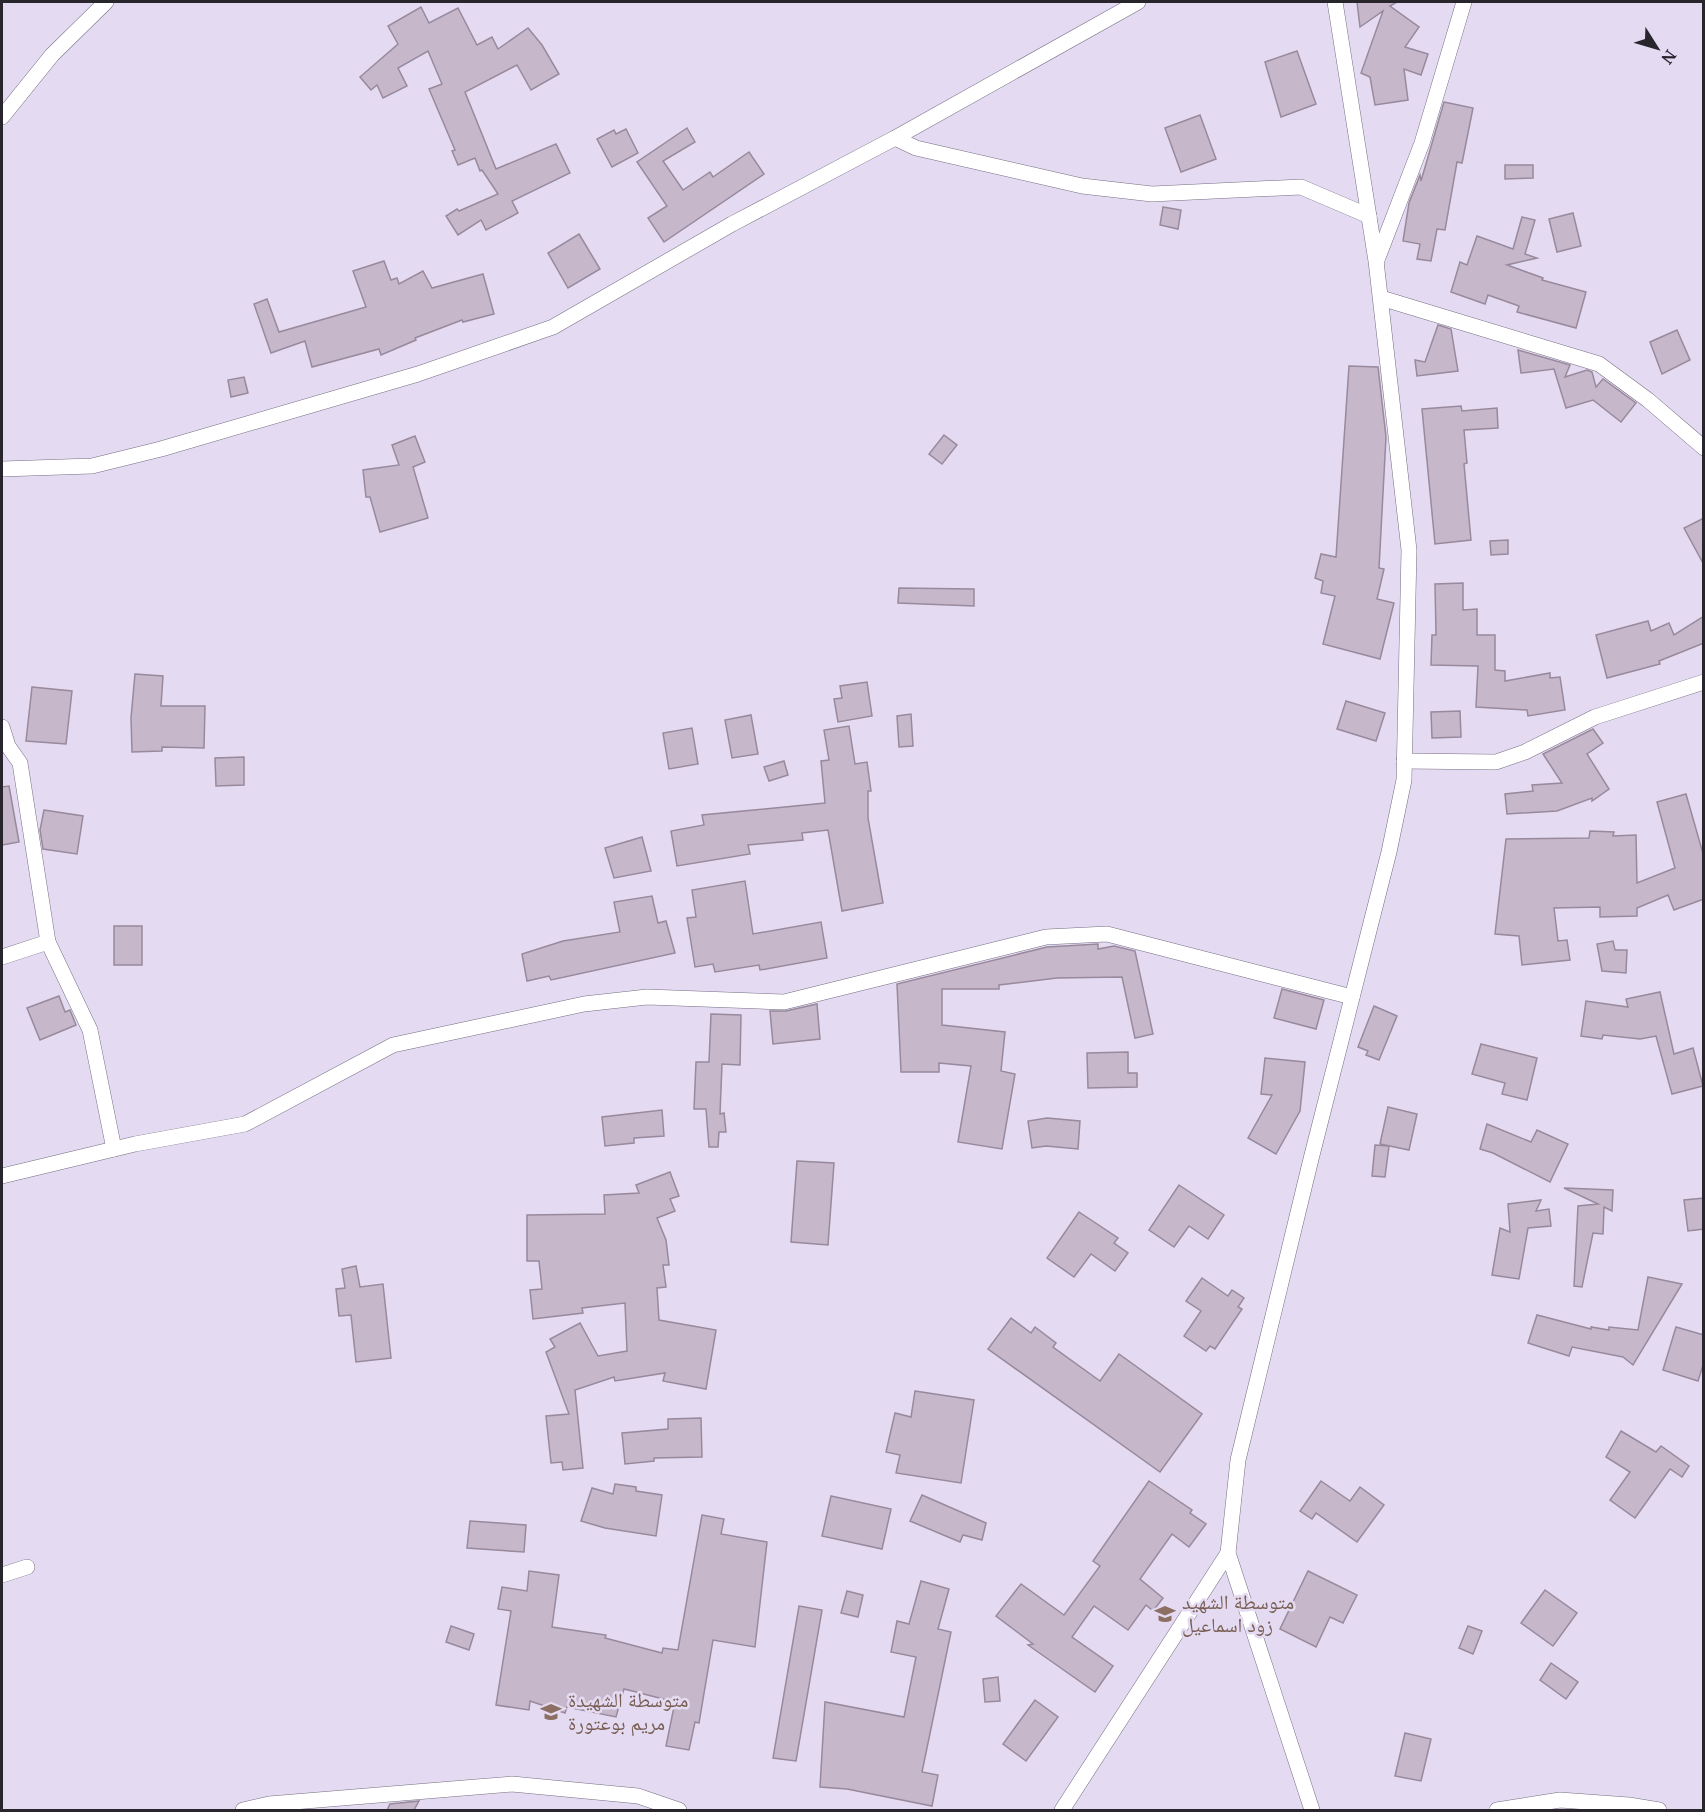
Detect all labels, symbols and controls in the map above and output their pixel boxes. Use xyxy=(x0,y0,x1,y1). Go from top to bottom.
north arrow xyxy=(1627,18,1687,78)
text: N xyxy=(1656,45,1682,69)
place label: متوسطة الشهيد زود اسماعيل xyxy=(1182,1588,1294,1638)
school or university icon: متوسطة الشهيد زود اسماعيل xyxy=(1153,1602,1177,1626)
place label: متوسطة الشهيدة مريم بوعتورة xyxy=(568,1686,688,1737)
school or university icon: متوسطة الشهيدة مريم بوعتورة xyxy=(539,1700,563,1724)

